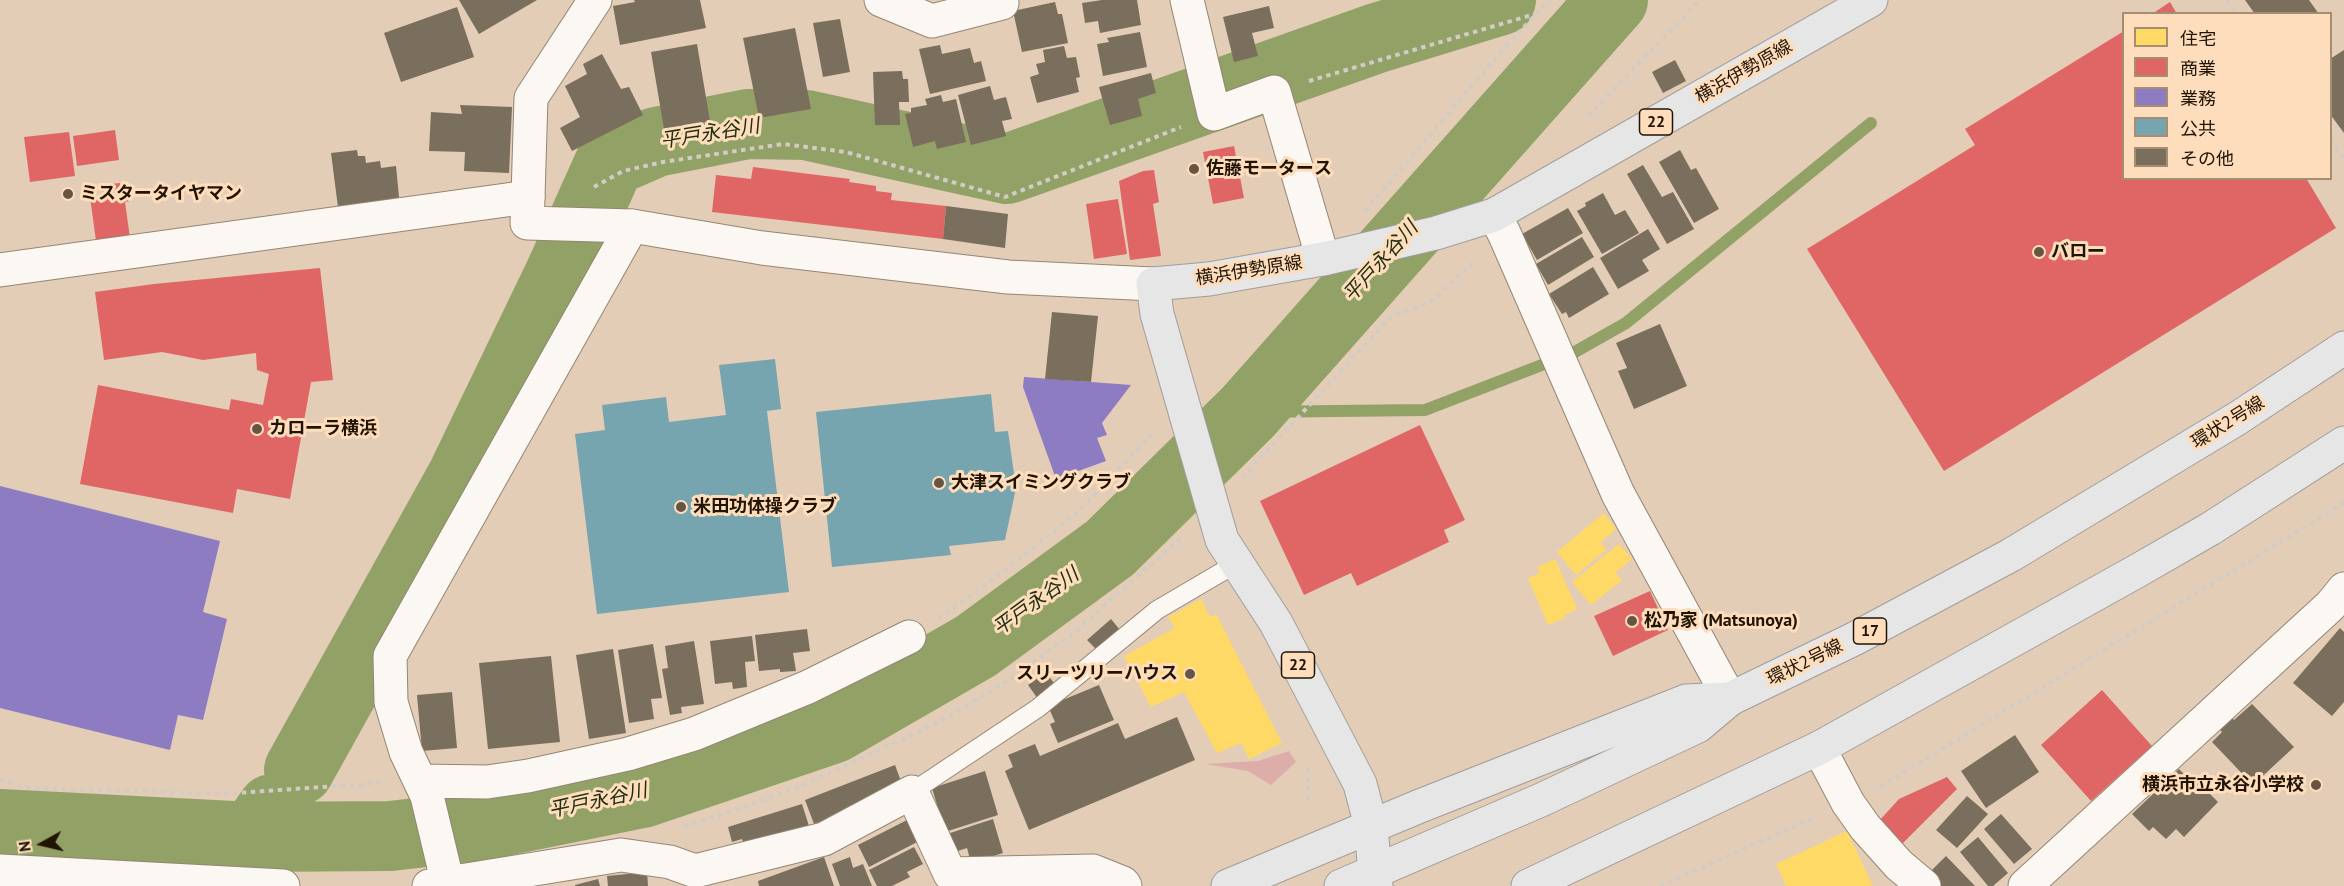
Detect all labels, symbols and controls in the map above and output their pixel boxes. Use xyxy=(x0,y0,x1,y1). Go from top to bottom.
legend xyxy=(2122,12,2332,180)
text: 住宅 xyxy=(2180,27,2216,50)
street label: 横浜伊勢原線 xyxy=(1692,36,1796,108)
text: 商業 xyxy=(2180,57,2216,80)
text: 業務 xyxy=(2180,87,2216,110)
road number: 22 xyxy=(1640,109,1672,135)
water label: 平戸永谷川 xyxy=(659,114,761,154)
text: 公共 xyxy=(2180,117,2216,140)
text: その他 xyxy=(2180,147,2234,170)
place label: 佐藤モータース xyxy=(1206,158,1332,180)
marker: 佐藤モータース xyxy=(1187,162,1201,176)
place label: ミスタータイヤマン xyxy=(80,183,242,205)
marker: ミスタータイヤマン xyxy=(61,187,75,201)
water label: 平戸永谷川 xyxy=(1339,217,1423,307)
place label: バロー xyxy=(2051,241,2105,263)
marker: バロー xyxy=(2032,245,2046,259)
street label: 横浜伊勢原線 xyxy=(1194,252,1304,290)
street label: 環状2号線 xyxy=(2188,392,2268,454)
place label: カローラ横浜 xyxy=(269,418,377,440)
marker: カローラ横浜 xyxy=(250,422,264,436)
place label: 大津スイミングクラブ xyxy=(951,472,1131,494)
marker: 大津スイミングクラブ xyxy=(932,476,946,490)
place label: 米田功体操クラブ xyxy=(693,496,837,518)
marker: 米田功体操クラブ xyxy=(674,500,688,514)
water label: 平戸永谷川 xyxy=(988,563,1084,641)
place label: 松乃家 (Matsunoya) xyxy=(1644,610,1798,632)
marker: 松乃家 (Matsunoya) xyxy=(1625,614,1639,628)
road number: 17 xyxy=(1854,618,1886,644)
street label: 環状2号線 xyxy=(1764,635,1846,691)
road number: 22 xyxy=(1282,652,1314,678)
place label: スリーツリーハウス xyxy=(1016,663,1178,685)
marker: スリーツリーハウス xyxy=(1183,667,1197,681)
place label: 横浜市立永谷小学校 xyxy=(2142,774,2304,796)
marker: 横浜市立永谷小学校 xyxy=(2309,778,2323,792)
water label: 平戸永谷川 xyxy=(547,779,649,823)
north arrow xyxy=(12,814,72,874)
text: N xyxy=(14,840,35,853)

